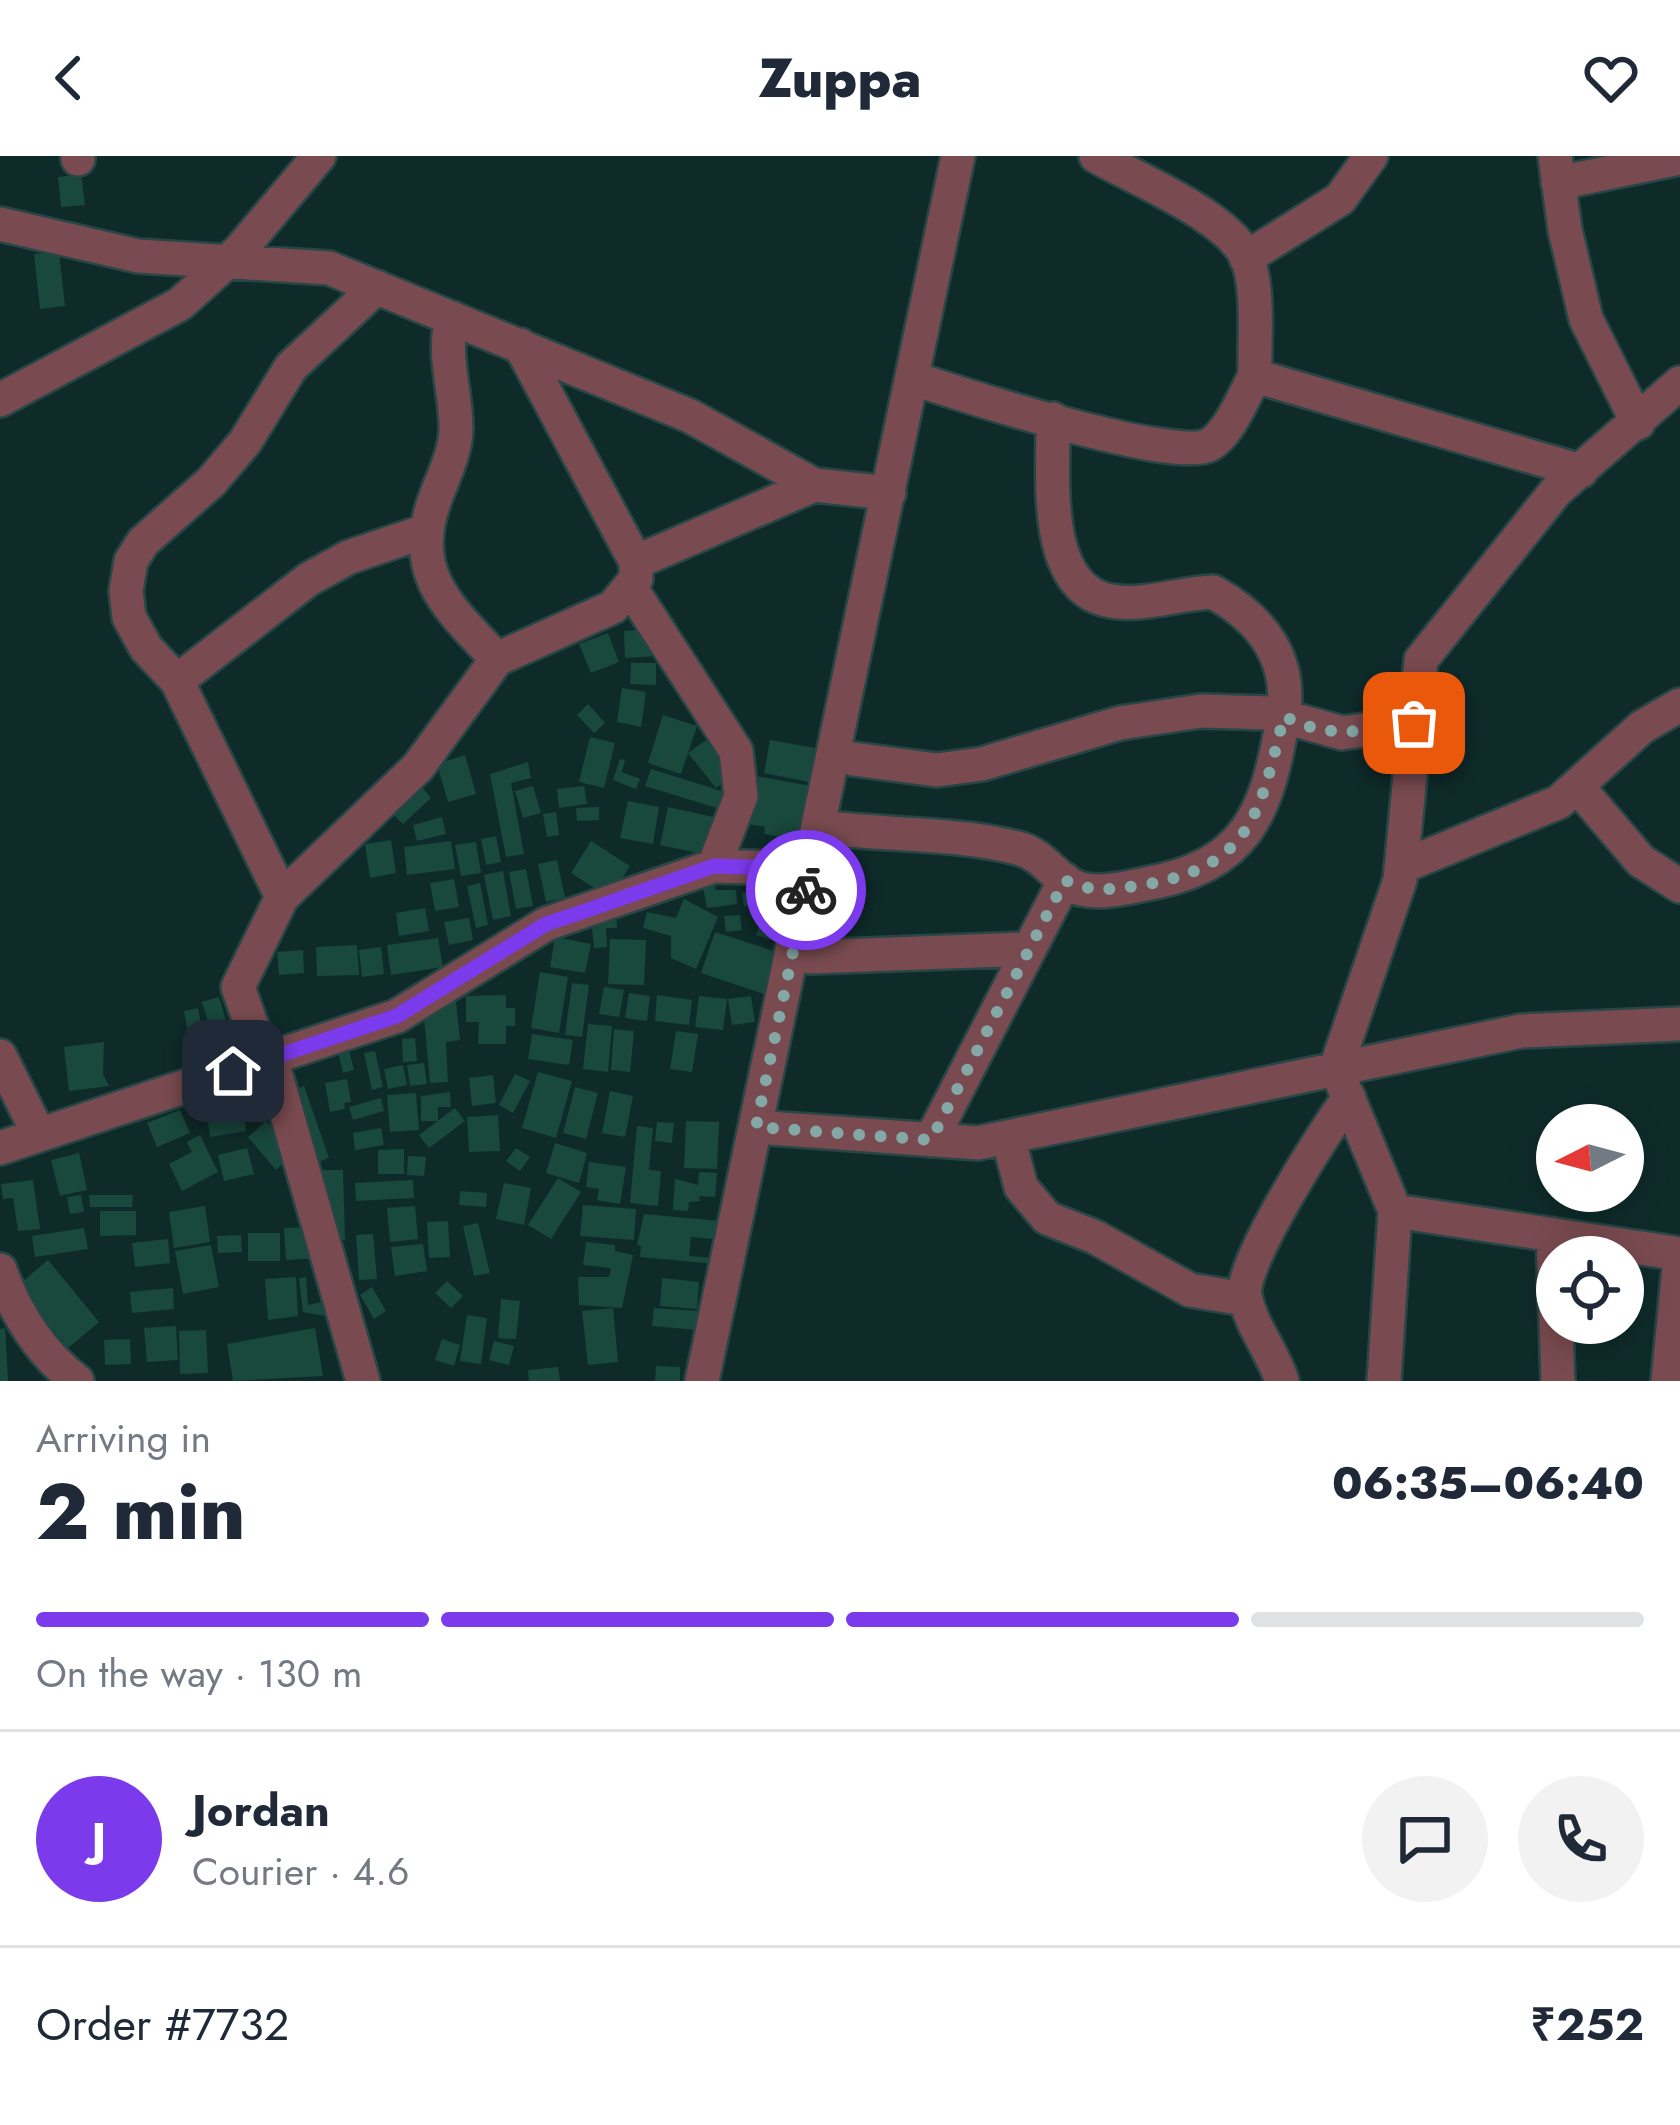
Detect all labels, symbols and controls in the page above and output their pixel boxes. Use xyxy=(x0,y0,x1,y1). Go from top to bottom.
text: Zuppa xyxy=(758,39,922,117)
icon: back xyxy=(36,45,102,111)
icon: heart xyxy=(1578,45,1644,111)
pin xyxy=(1363,672,1465,774)
icon: bag xyxy=(1381,690,1447,756)
courier xyxy=(746,830,866,950)
icon: bike xyxy=(773,857,839,923)
pin xyxy=(182,1020,284,1122)
icon: home xyxy=(200,1038,266,1104)
north arrow xyxy=(1536,1104,1644,1212)
map controls xyxy=(1536,1104,1644,1344)
button: locate xyxy=(1536,1236,1644,1344)
text: Arriving in xyxy=(36,1410,211,1467)
text: 06:35–06:40 xyxy=(1332,1451,1644,1516)
text: 2 min xyxy=(36,1456,245,1568)
text: On the way · 130 m xyxy=(36,1645,362,1702)
button: chat xyxy=(1362,1776,1488,1902)
button: phone xyxy=(1518,1776,1644,1902)
text: Jordan xyxy=(192,1778,330,1843)
text: J xyxy=(92,1806,106,1871)
text: Courier · 4.6 xyxy=(192,1843,409,1900)
text: Order #7732 xyxy=(36,1992,289,2057)
text: ₹252 xyxy=(1530,1992,1644,2057)

